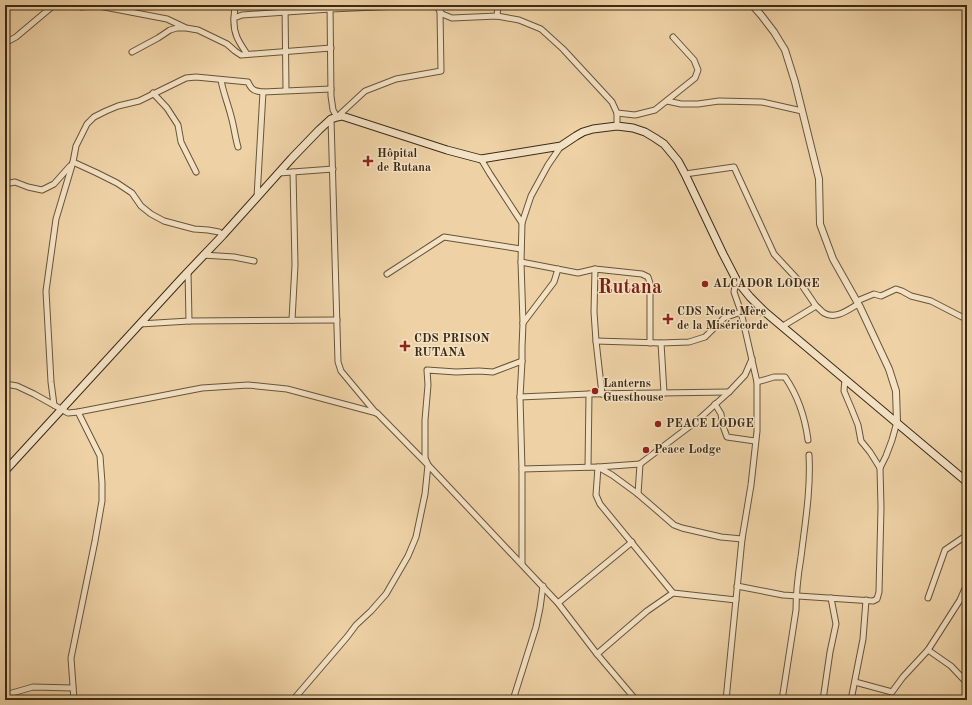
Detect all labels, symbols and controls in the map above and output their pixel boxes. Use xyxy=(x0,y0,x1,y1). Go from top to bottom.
place label: Hôpital de Rutana xyxy=(377,148,431,174)
marker: Hôpital de Rutana xyxy=(362,155,374,167)
district label: Rutana xyxy=(598,278,662,298)
place label: ALCADOR LODGE xyxy=(713,278,819,290)
marker: ALCADOR LODGE xyxy=(700,279,710,289)
place label: CDS Notre Mère de la Miséricorde xyxy=(677,306,769,332)
marker: CDS Notre Mère de la Miséricorde xyxy=(662,313,674,325)
place label: CDS PRISON RUTANA xyxy=(414,333,491,359)
marker: CDS PRISON RUTANA xyxy=(399,340,411,352)
place label: Lanterns Guesthouse xyxy=(603,378,664,404)
marker: Lanterns Guesthouse xyxy=(590,386,600,396)
place label: PEACE LODGE xyxy=(666,418,754,430)
marker: PEACE LODGE xyxy=(653,419,663,429)
place label: Peace Lodge xyxy=(654,444,721,456)
marker: Peace Lodge xyxy=(641,445,651,455)

